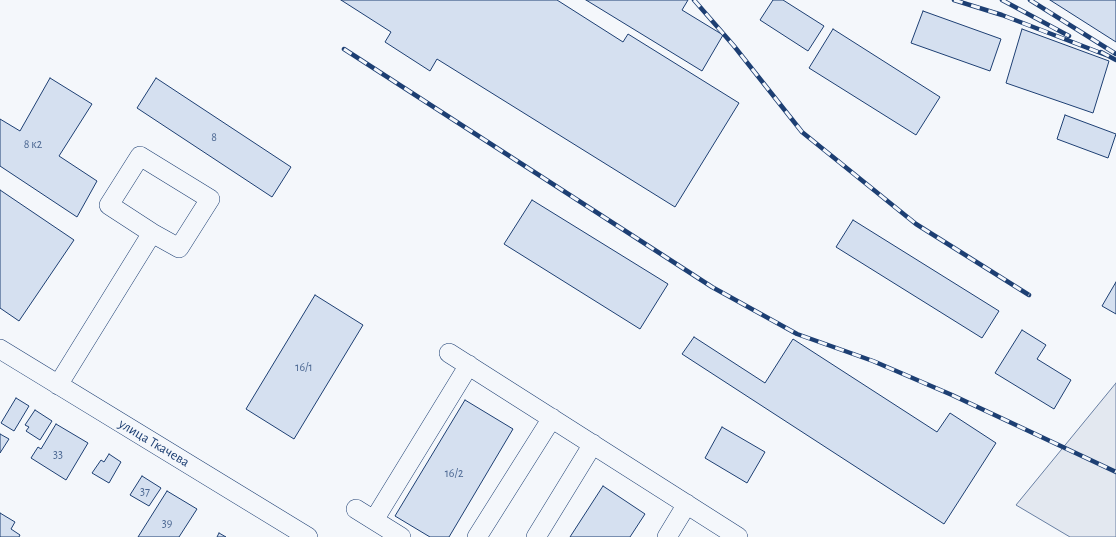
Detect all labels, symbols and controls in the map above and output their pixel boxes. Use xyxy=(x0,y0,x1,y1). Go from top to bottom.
house number: 8 xyxy=(211,130,217,144)
house number: 8 к2 xyxy=(24,137,42,151)
house number: 16/1 xyxy=(295,360,313,374)
street label: улица Ткачева xyxy=(116,415,192,471)
house number: 33 xyxy=(53,447,63,461)
house number: 16/2 xyxy=(445,466,463,480)
house number: 37 xyxy=(140,484,150,498)
house number: 39 xyxy=(162,516,172,530)

